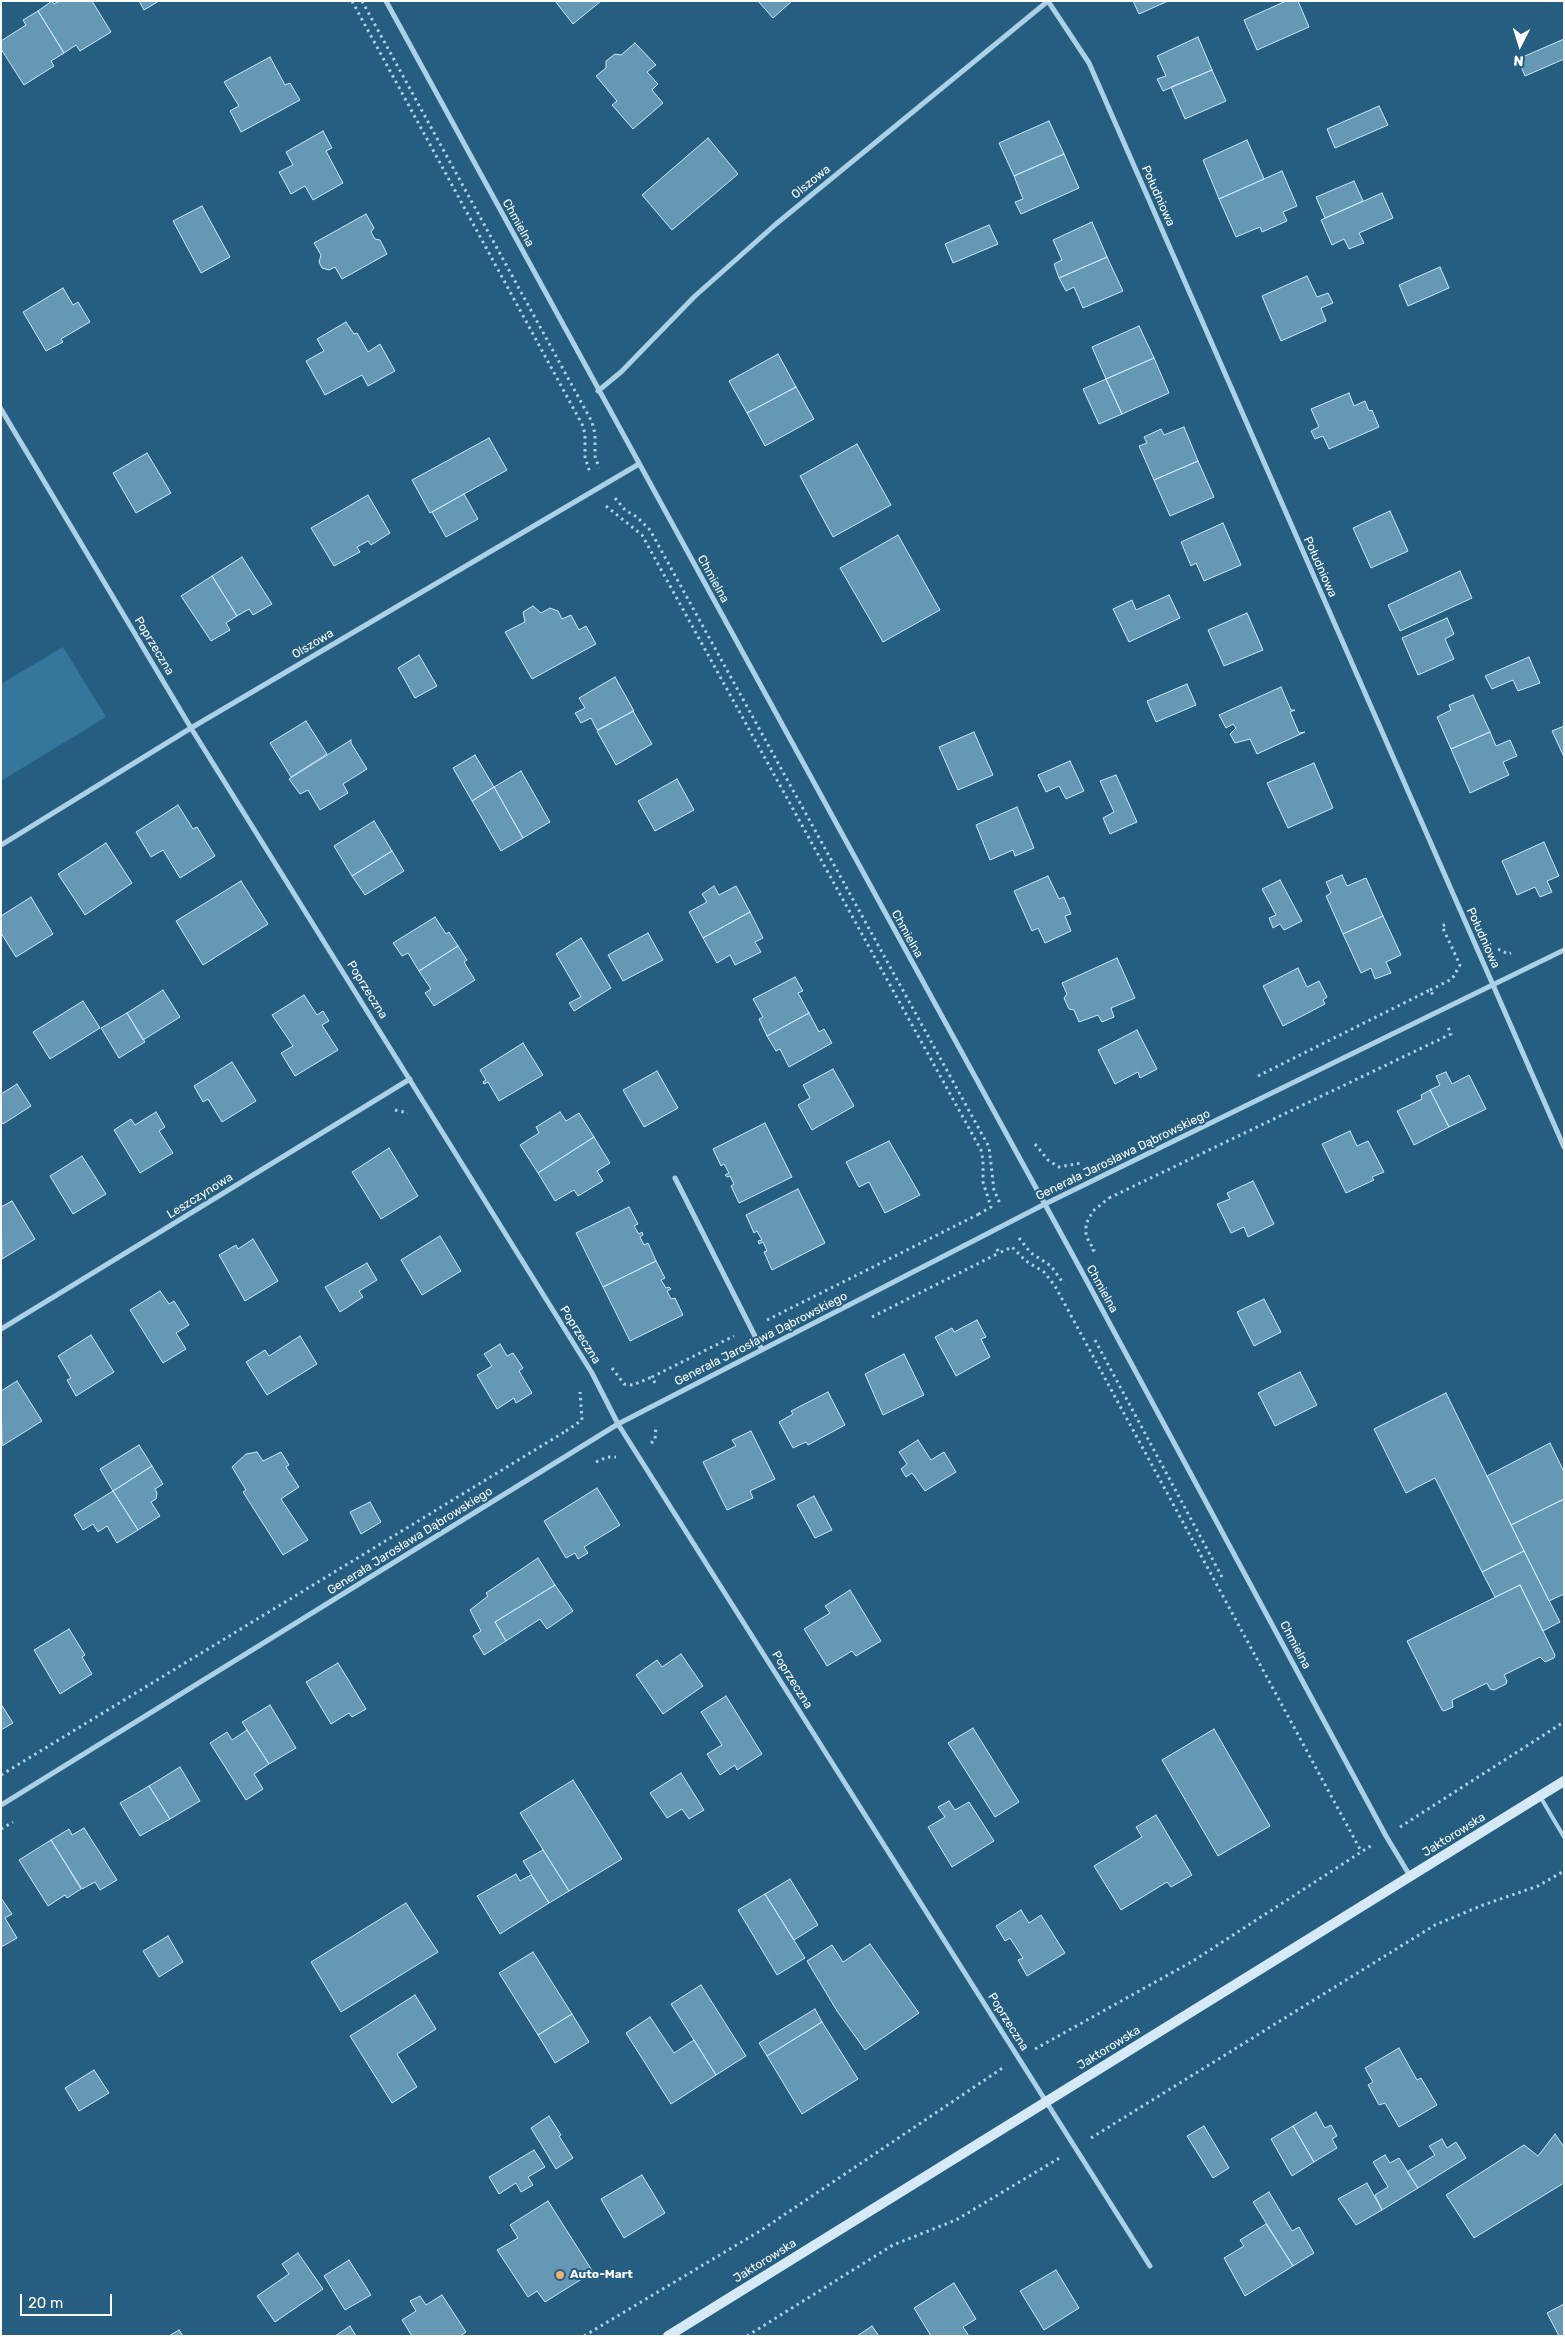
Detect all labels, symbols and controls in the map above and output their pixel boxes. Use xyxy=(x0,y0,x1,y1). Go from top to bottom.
north arrow xyxy=(1495,20,1545,70)
text: N xyxy=(1513,52,1524,69)
street label: Olszowa xyxy=(789,162,833,202)
street label: Południowa xyxy=(1138,163,1178,229)
street label: Chmielna xyxy=(499,197,537,249)
street label: Południowa xyxy=(1300,534,1340,600)
street label: Chmielna xyxy=(694,553,732,605)
street label: Poprzeczna xyxy=(131,614,177,678)
street label: Olszowa xyxy=(290,626,336,662)
street label: Południowa xyxy=(1463,905,1503,971)
street label: Chmielna xyxy=(888,908,926,960)
street label: Poprzeczna xyxy=(344,958,390,1022)
street label: Generała Jarosława Dąbrowskiego xyxy=(1034,1106,1212,1204)
street label: Leszczynowa xyxy=(164,1170,236,1222)
street label: Chmielna xyxy=(1083,1263,1121,1315)
street label: Generała Jarosława Dąbrowskiego xyxy=(672,1289,850,1389)
street label: Poprzeczna xyxy=(557,1303,603,1367)
street label: Generała Jarosława Dąbrowskiego xyxy=(325,1484,495,1598)
street label: Chmielna xyxy=(1276,1618,1314,1672)
street label: Poprzeczna xyxy=(769,1648,815,1712)
street label: Jaktorowska xyxy=(1420,1810,1488,1860)
street label: Poprzeczna xyxy=(985,1990,1031,2054)
street label: Jaktorowska xyxy=(1075,2023,1143,2073)
street label: Jaktorowska xyxy=(731,2236,799,2286)
place label: Auto-Mart xyxy=(570,2268,633,2282)
marker: Auto-Mart xyxy=(554,2269,566,2281)
scale bar xyxy=(22,2284,115,2316)
text: 20 m xyxy=(28,2294,63,2312)

